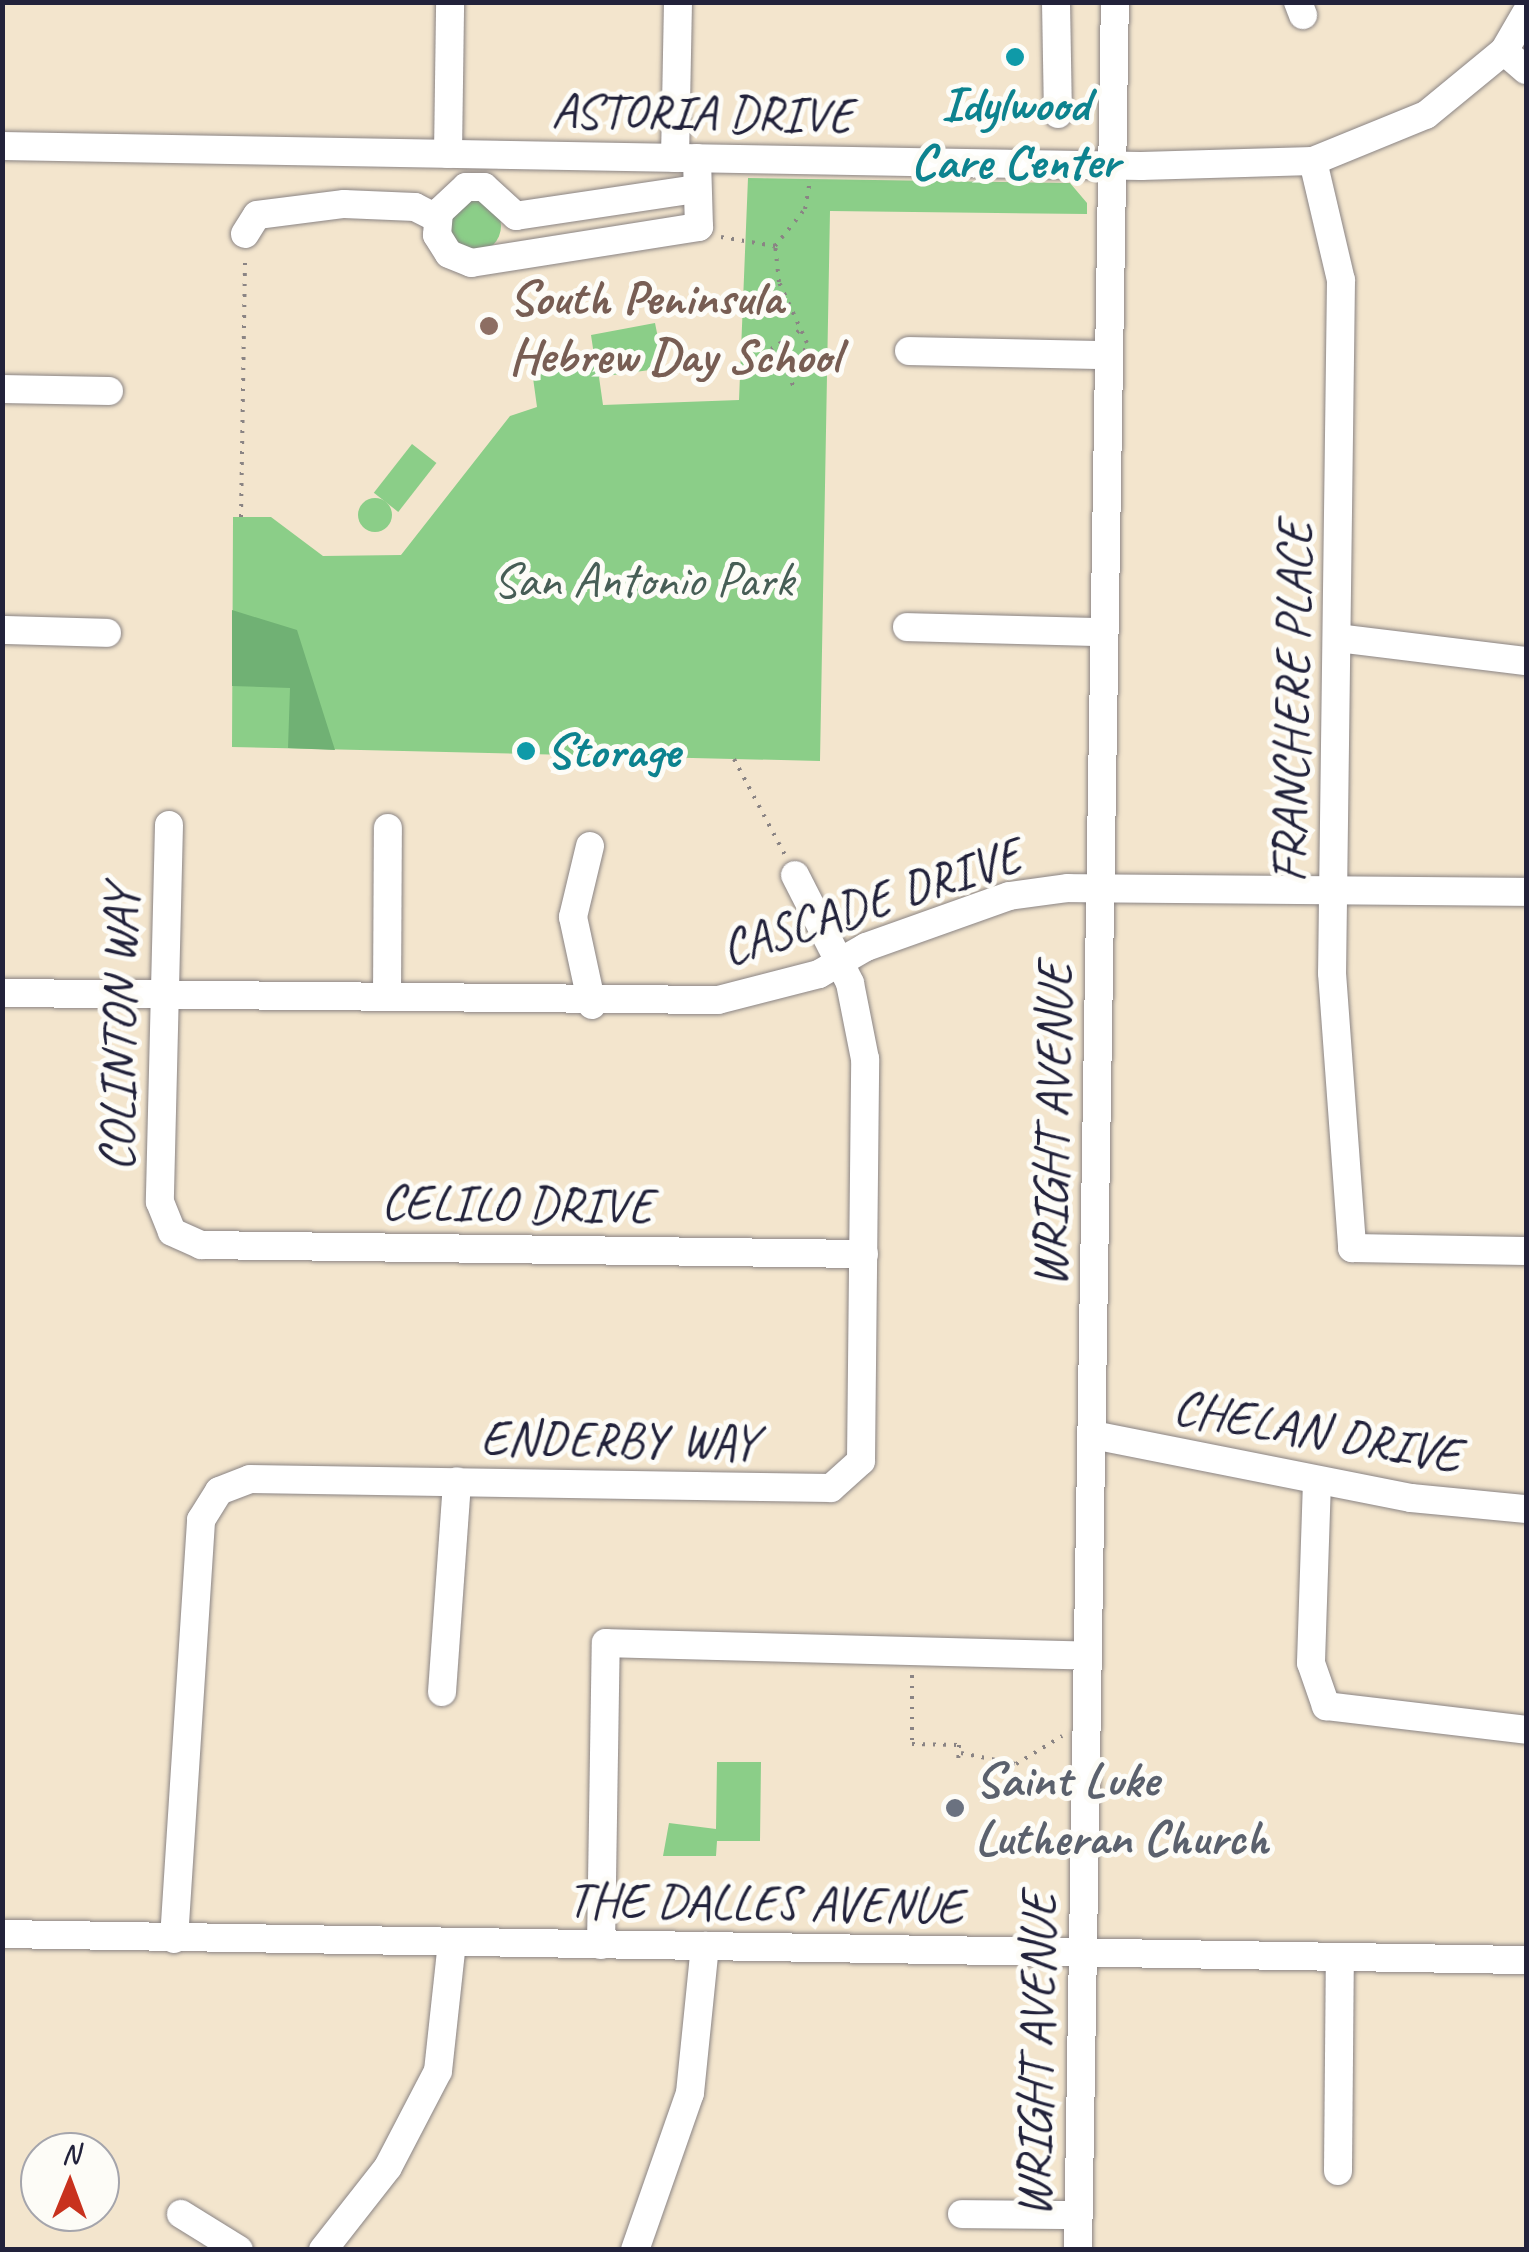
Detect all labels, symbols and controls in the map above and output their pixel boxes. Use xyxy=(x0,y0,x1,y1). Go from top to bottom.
marker: Idylwood Care Center xyxy=(1004,46,1026,68)
place label: Idylwood Care Center xyxy=(911,73,1119,190)
street label: ASTORIA DRIVE xyxy=(551,80,853,146)
place label: South Peninsula Hebrew Day School xyxy=(509,267,839,384)
marker: South Peninsula Hebrew Day School xyxy=(478,315,500,337)
street label: FRANCHERE PLACE xyxy=(1259,521,1325,883)
park label: San Antonio Park xyxy=(492,550,794,610)
place label: Storage xyxy=(546,721,680,781)
marker: Storage xyxy=(515,740,537,762)
street label: CASCADE DRIVE xyxy=(713,825,1029,979)
street label: COLINTON WAY xyxy=(86,885,152,1173)
street label: WRIGHT AVENUE xyxy=(1019,964,1085,1286)
street label: CELILO DRIVE xyxy=(381,1172,653,1236)
street label: CHELAN DRIVE xyxy=(1168,1376,1466,1486)
street label: ENDERBY WAY xyxy=(478,1408,760,1472)
place label: Saint Luke Lutheran Church xyxy=(975,1749,1270,1866)
marker: Saint Luke Lutheran Church xyxy=(944,1797,966,1819)
street label: THE DALLES AVENUE xyxy=(567,1870,963,1936)
street label: WRIGHT AVENUE xyxy=(1003,1894,1069,2216)
north arrow xyxy=(20,2132,120,2232)
text: N xyxy=(62,2136,79,2171)

